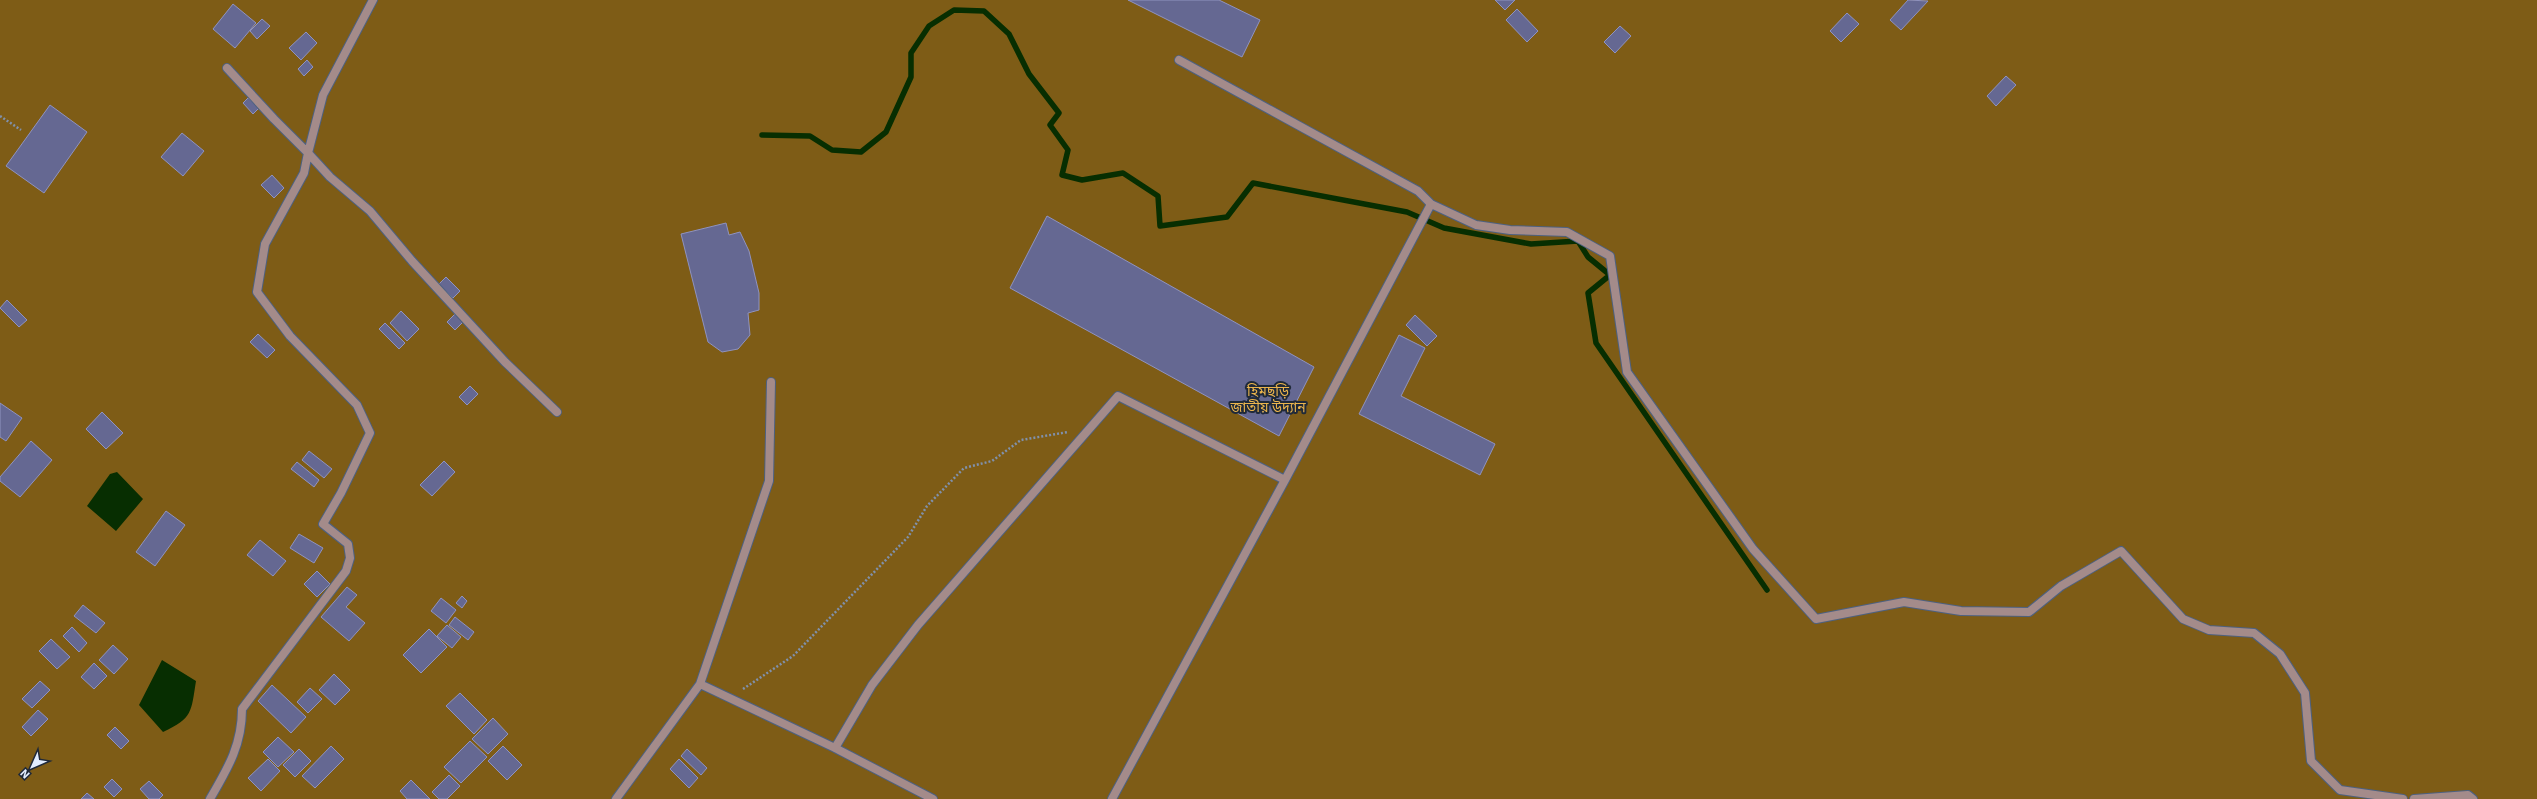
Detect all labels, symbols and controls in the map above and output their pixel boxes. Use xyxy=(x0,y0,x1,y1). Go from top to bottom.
park label: হিমছড়ি জাতীয় উদ্যান xyxy=(1229,382,1306,416)
north arrow xyxy=(12,747,52,787)
text: N xyxy=(17,766,33,782)

